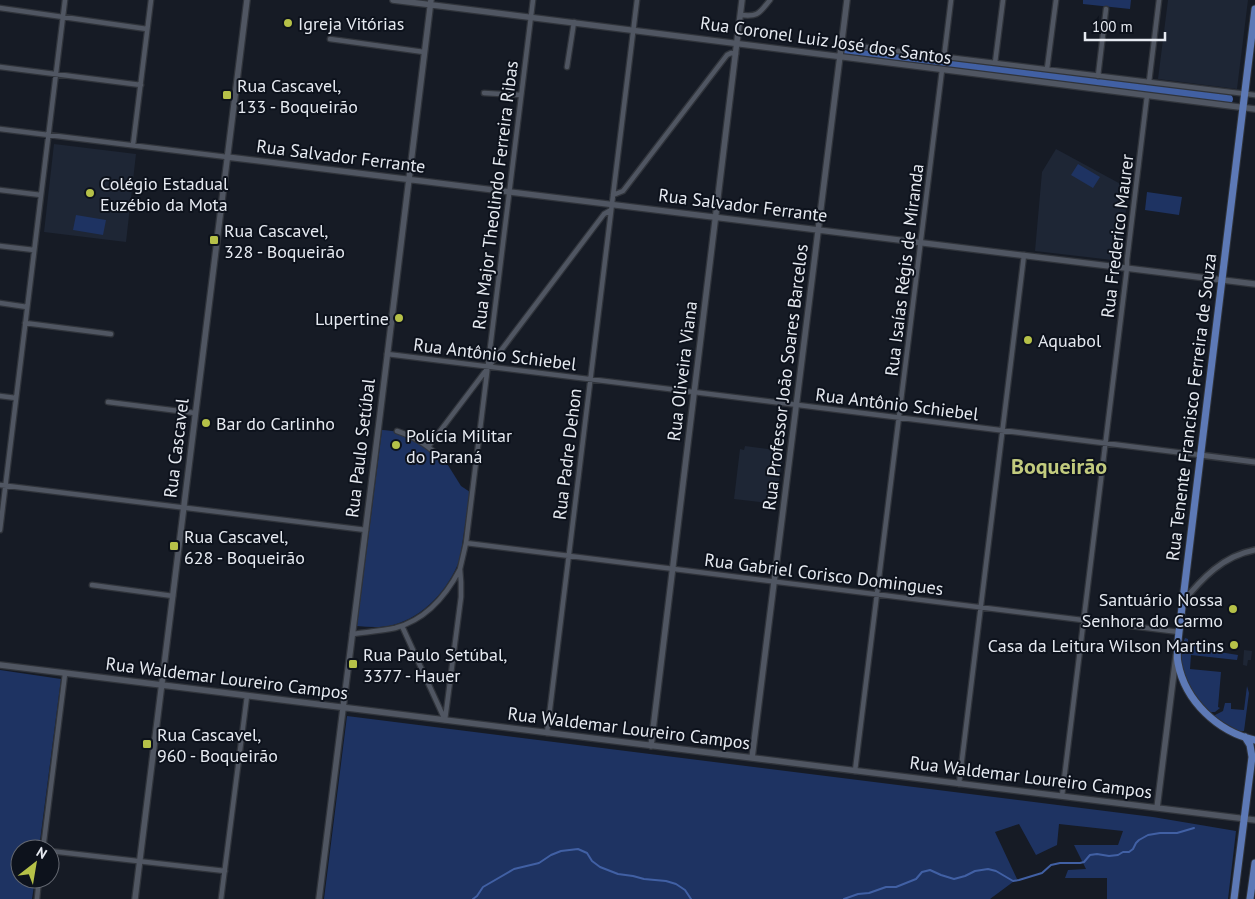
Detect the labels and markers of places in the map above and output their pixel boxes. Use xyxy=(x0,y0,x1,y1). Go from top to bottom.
place label: Igreja Vitórias xyxy=(298,12,404,35)
marker: Igreja Vitórias xyxy=(282,17,294,29)
place label: Rua Cascavel, 133 - Boqueirão xyxy=(237,74,358,118)
marker: Rua Cascavel, 133 - Boqueirão xyxy=(221,89,233,101)
place label: Colégio Estadual Euzébio da Mota xyxy=(100,172,229,216)
marker: Colégio Estadual Euzébio da Mota xyxy=(84,187,96,199)
place label: Rua Cascavel, 328 - Boqueirão xyxy=(224,219,345,263)
marker: Rua Cascavel, 328 - Boqueirão xyxy=(208,234,220,246)
place label: Lupertine xyxy=(315,307,389,330)
marker: Lupertine xyxy=(393,312,405,324)
place label: Aquabol xyxy=(1038,329,1102,352)
marker: Aquabol xyxy=(1022,334,1034,346)
place label: Bar do Carlinho xyxy=(216,412,335,435)
marker: Bar do Carlinho xyxy=(200,417,212,429)
place label: Polícia Militar do Paraná xyxy=(406,424,512,468)
marker: Polícia Militar do Paraná xyxy=(390,439,402,451)
place label: Rua Cascavel, 628 - Boqueirão xyxy=(184,525,305,569)
marker: Rua Cascavel, 628 - Boqueirão xyxy=(168,540,180,552)
place label: Santuário Nossa Senhora do Carmo xyxy=(1082,588,1223,632)
marker: Santuário Nossa Senhora do Carmo xyxy=(1227,603,1239,615)
place label: Casa da Leitura Wilson Martins xyxy=(988,634,1224,657)
marker: Casa da Leitura Wilson Martins xyxy=(1228,639,1240,651)
place label: Rua Paulo Setúbal, 3377 - Hauer xyxy=(363,643,507,687)
marker: Rua Paulo Setúbal, 3377 - Hauer xyxy=(347,658,359,670)
place label: Rua Cascavel, 960 - Boqueirão xyxy=(157,723,278,767)
marker: Rua Cascavel, 960 - Boqueirão xyxy=(141,738,153,750)

